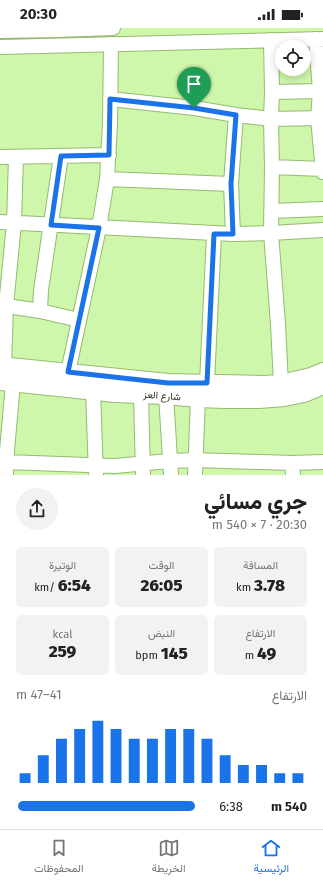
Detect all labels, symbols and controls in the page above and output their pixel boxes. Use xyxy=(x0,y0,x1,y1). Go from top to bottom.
text: 20:30 xyxy=(20,5,57,23)
map controls xyxy=(275,40,311,76)
button: locate xyxy=(275,40,311,76)
pin xyxy=(177,67,211,108)
icon: arrive xyxy=(183,73,205,95)
street label: شارع العز xyxy=(142,389,181,403)
button: share xyxy=(16,488,58,530)
text: جري مسائي xyxy=(204,488,307,515)
text: 20:30 · 7 × 540 m xyxy=(212,517,307,532)
text: الوتيرة xyxy=(49,559,76,572)
text: الوقت xyxy=(149,559,174,572)
text: المسافة xyxy=(243,559,278,572)
text: 6:54 xyxy=(58,575,91,596)
text: 26:05 xyxy=(140,575,183,596)
text: 3.78 xyxy=(254,575,285,596)
text: /km xyxy=(34,581,58,594)
text: km xyxy=(236,581,254,594)
text: النبض xyxy=(148,627,175,640)
text: الارتفاع xyxy=(246,627,275,640)
text: kcal xyxy=(53,628,72,641)
text: 259 xyxy=(49,641,76,662)
text: 145 xyxy=(161,643,188,664)
text: 49 xyxy=(257,643,276,664)
text: bpm xyxy=(135,649,161,662)
text: m xyxy=(245,649,257,662)
text: 41–47 m xyxy=(16,687,62,702)
text: الارتفاع xyxy=(272,688,307,703)
text: 6:38 xyxy=(219,799,243,814)
text: 540 m xyxy=(271,799,307,814)
tab: المحفوظات xyxy=(34,837,84,878)
tab: الخريطة xyxy=(152,837,186,878)
tab: الرئيسية xyxy=(253,837,289,878)

